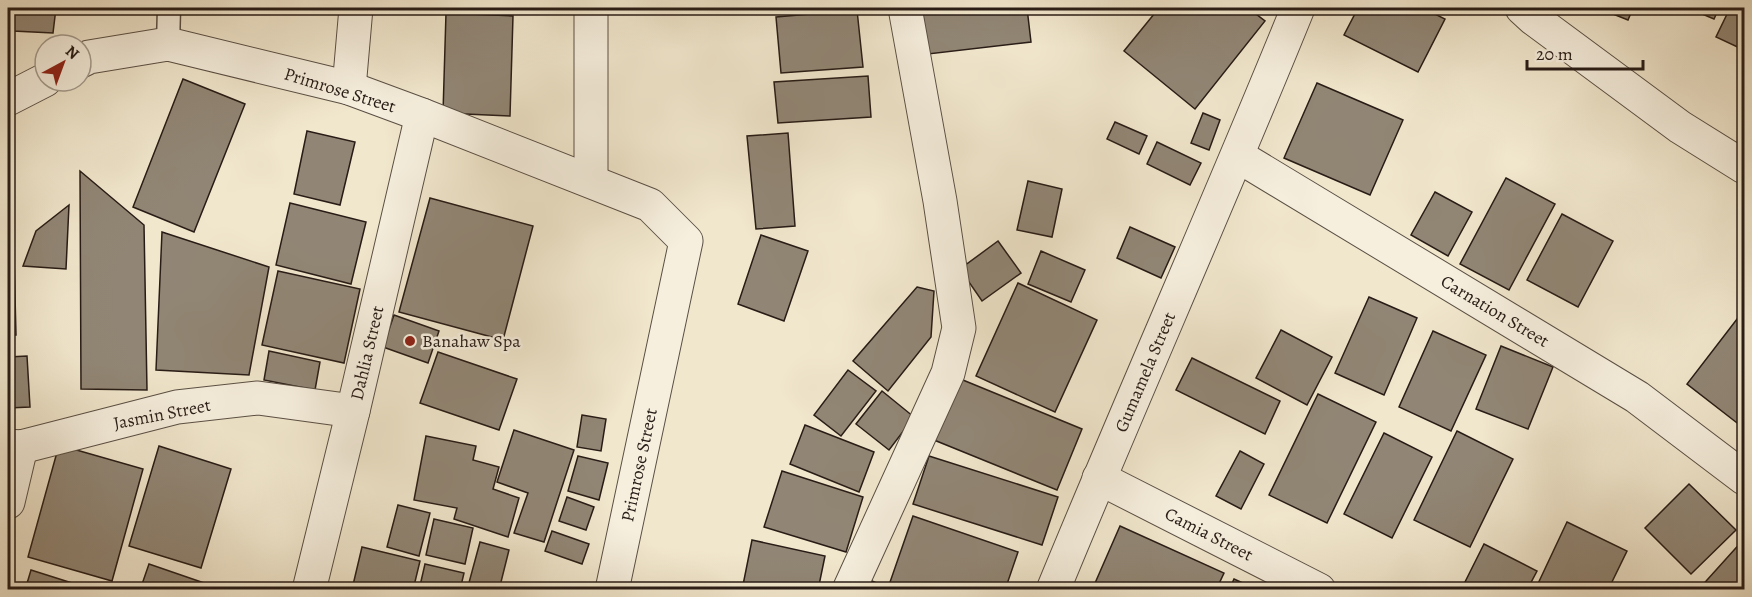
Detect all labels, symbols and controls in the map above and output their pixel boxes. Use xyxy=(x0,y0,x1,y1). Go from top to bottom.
north arrow xyxy=(33,33,93,93)
scale bar xyxy=(1527,33,1642,71)
text: N xyxy=(61,40,84,65)
text: 20 m xyxy=(1536,42,1573,66)
street label: Primrose Street xyxy=(281,62,399,118)
street label: Carnation Street xyxy=(1436,269,1554,353)
street label: Dahlia Street xyxy=(344,303,390,403)
street label: Gumamela Street xyxy=(1109,308,1181,436)
place label: Banahaw Spa xyxy=(422,329,521,353)
marker: Banahaw Spa xyxy=(403,334,417,348)
street label: Jasmin Street xyxy=(111,393,213,435)
street label: Primrose Street xyxy=(615,406,663,524)
street label: Camia Street xyxy=(1161,502,1257,566)

